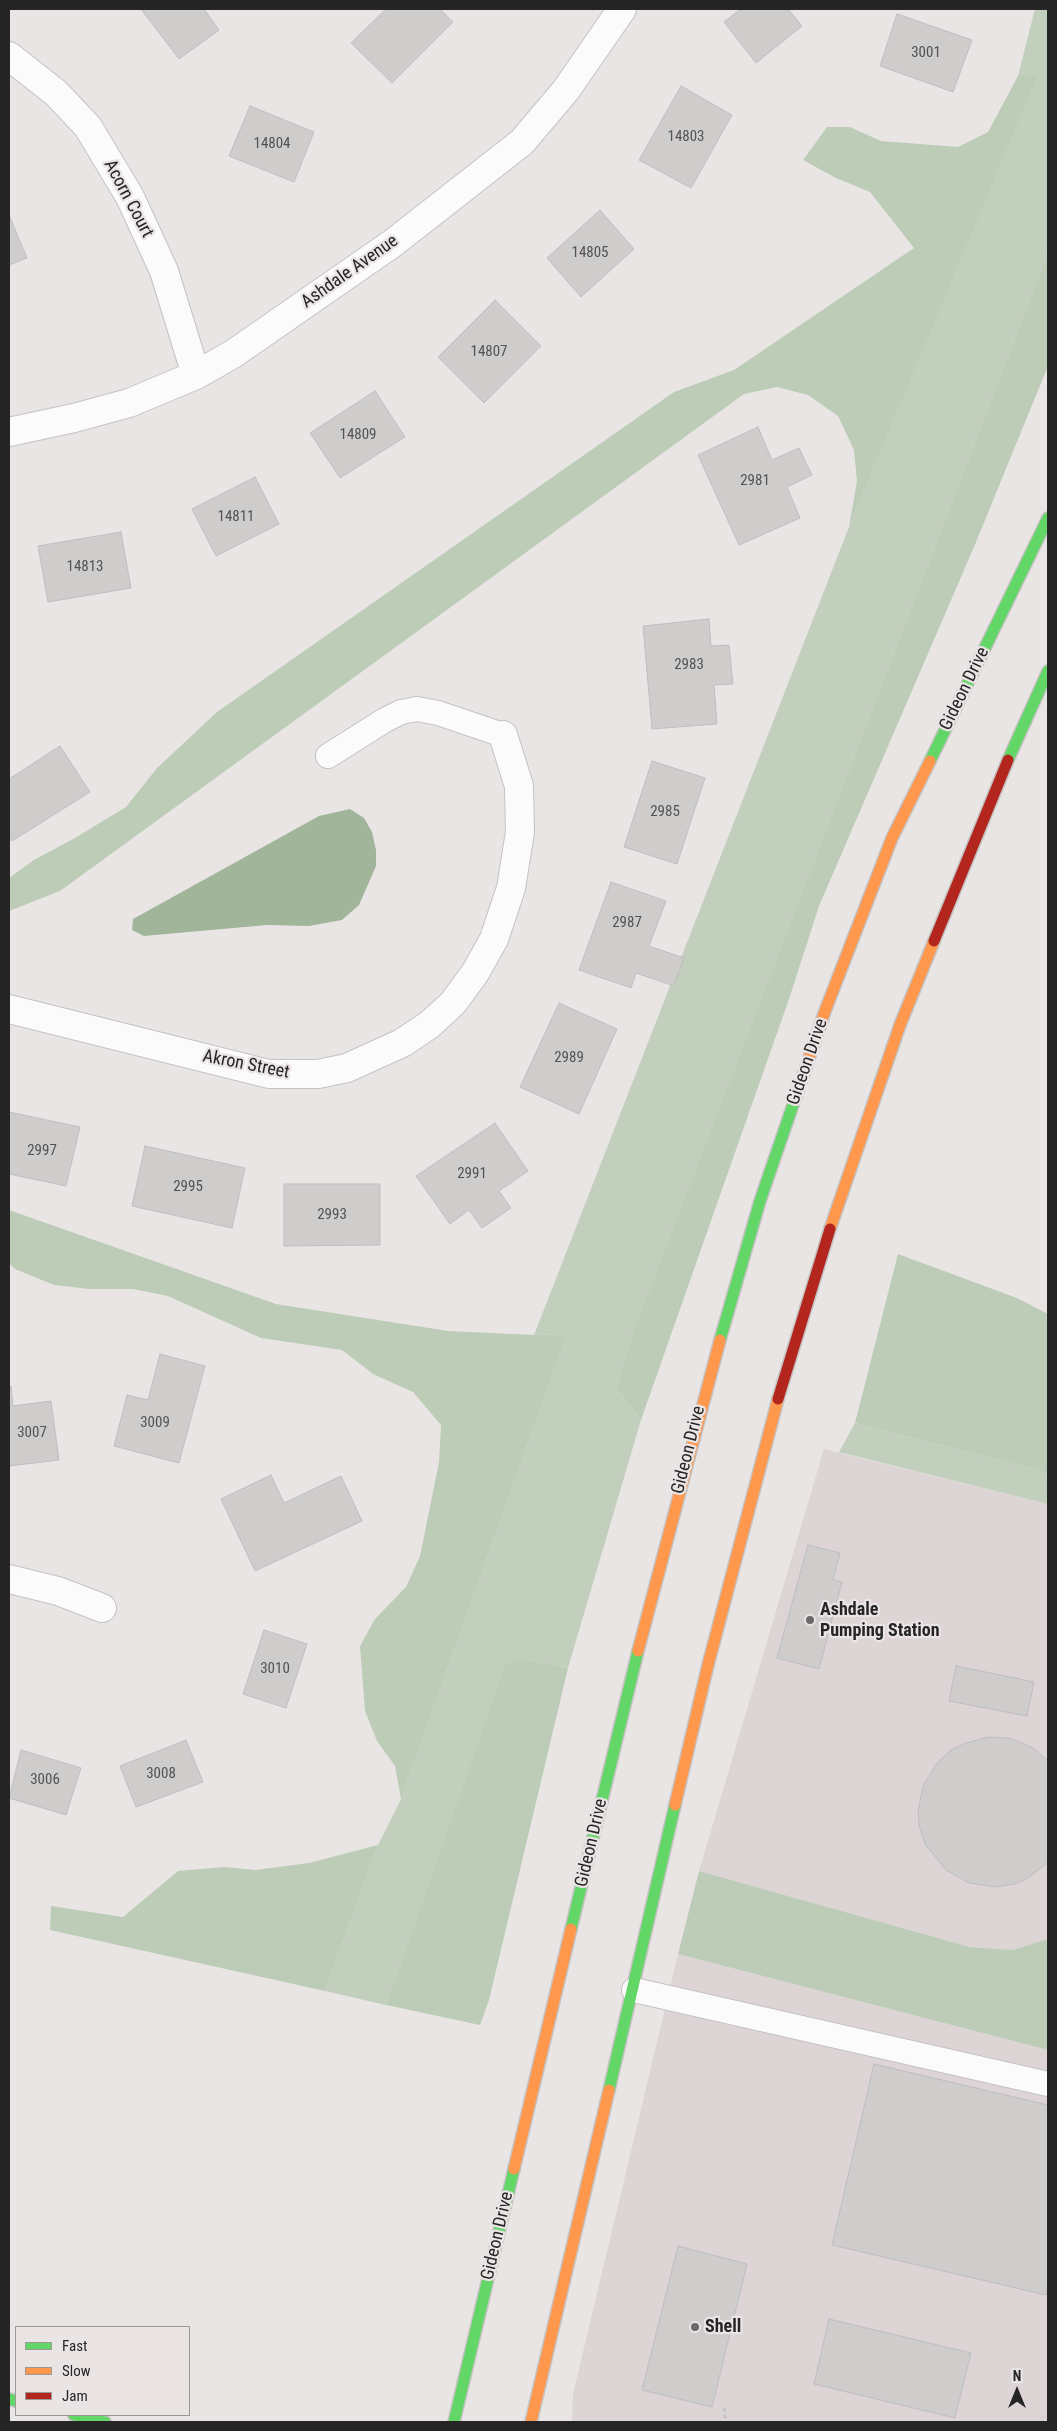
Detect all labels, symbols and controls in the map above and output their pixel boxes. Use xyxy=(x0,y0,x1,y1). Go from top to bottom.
house number: 3001 xyxy=(911,44,941,62)
house number: 14803 xyxy=(667,128,705,146)
house number: 14804 xyxy=(253,135,291,153)
street label: Acorn Court xyxy=(98,156,158,242)
street label: Ashdale Avenue xyxy=(297,231,403,313)
house number: 14805 xyxy=(571,244,609,262)
house number: 14807 xyxy=(470,343,508,361)
house number: 14809 xyxy=(339,426,377,444)
house number: 2981 xyxy=(740,472,770,490)
house number: 14811 xyxy=(217,508,255,526)
house number: 14813 xyxy=(66,558,104,576)
street label: Gideon Drive xyxy=(936,644,994,734)
house number: 2983 xyxy=(674,656,704,674)
house number: 2985 xyxy=(650,803,680,821)
house number: 2987 xyxy=(612,914,642,932)
street label: Gideon Drive xyxy=(783,1016,833,1108)
street label: Akron Street xyxy=(201,1046,291,1084)
house number: 2989 xyxy=(554,1049,584,1067)
house number: 2997 xyxy=(27,1142,57,1160)
house number: 2991 xyxy=(457,1165,487,1183)
house number: 2995 xyxy=(173,1178,203,1196)
house number: 2993 xyxy=(317,1206,347,1224)
street label: Gideon Drive xyxy=(668,1404,710,1496)
house number: 3009 xyxy=(140,1414,170,1432)
house number: 3007 xyxy=(17,1424,47,1442)
place label: Ashdale Pumping Station xyxy=(820,1599,940,1642)
marker: Ashdale Pumping Station xyxy=(804,1614,816,1626)
house number: 3010 xyxy=(260,1660,290,1678)
house number: 3008 xyxy=(146,1765,176,1783)
house number: 3006 xyxy=(30,1771,60,1789)
street label: Gideon Drive xyxy=(571,1797,613,1889)
street label: Gideon Drive xyxy=(477,2190,519,2282)
place label: Shell xyxy=(705,2316,741,2338)
marker: Shell xyxy=(689,2321,701,2333)
legend xyxy=(15,2326,190,2416)
text: Fast xyxy=(62,2337,87,2355)
text: Slow xyxy=(62,2362,91,2380)
north arrow xyxy=(992,2366,1042,2416)
text: N xyxy=(1013,2368,1021,2384)
text: Jam xyxy=(62,2387,88,2405)

